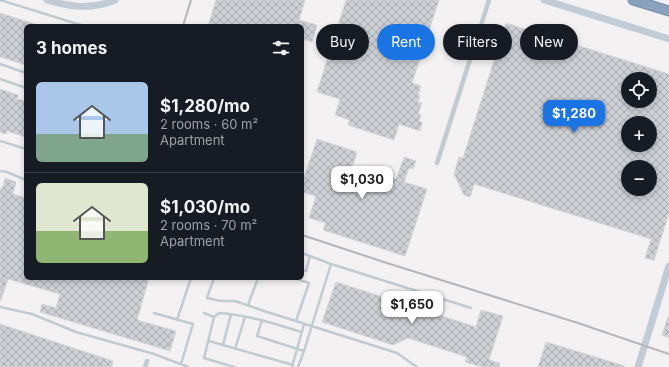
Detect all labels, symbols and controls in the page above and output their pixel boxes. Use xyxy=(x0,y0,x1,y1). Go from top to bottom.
chip: Buy xyxy=(316,24,369,60)
chip: Rent xyxy=(377,24,435,60)
chip: Filters xyxy=(443,24,512,60)
chip: New xyxy=(520,24,578,60)
icon: filters xyxy=(270,37,292,59)
text: 3 homes xyxy=(36,38,107,58)
map controls xyxy=(621,72,657,196)
button: locate xyxy=(621,72,657,108)
text: $1,280/mo xyxy=(160,96,250,116)
icon: home xyxy=(68,98,116,146)
pin: $1,280 xyxy=(541,100,607,134)
text: $1,280 xyxy=(552,105,596,121)
text: 2 rooms · 60 m² xyxy=(160,116,258,132)
button: + xyxy=(621,116,657,152)
text: Apartment xyxy=(160,132,225,148)
button: − xyxy=(621,160,657,196)
pin: $1,030 xyxy=(329,166,395,200)
text: $1,030 xyxy=(340,171,384,187)
text: $1,030/mo xyxy=(160,197,250,217)
icon: home xyxy=(68,199,116,247)
text: 2 rooms · 70 m² xyxy=(160,217,257,233)
text: Apartment xyxy=(160,233,225,249)
pin: $1,650 xyxy=(379,291,445,325)
text: $1,650 xyxy=(390,296,434,312)

